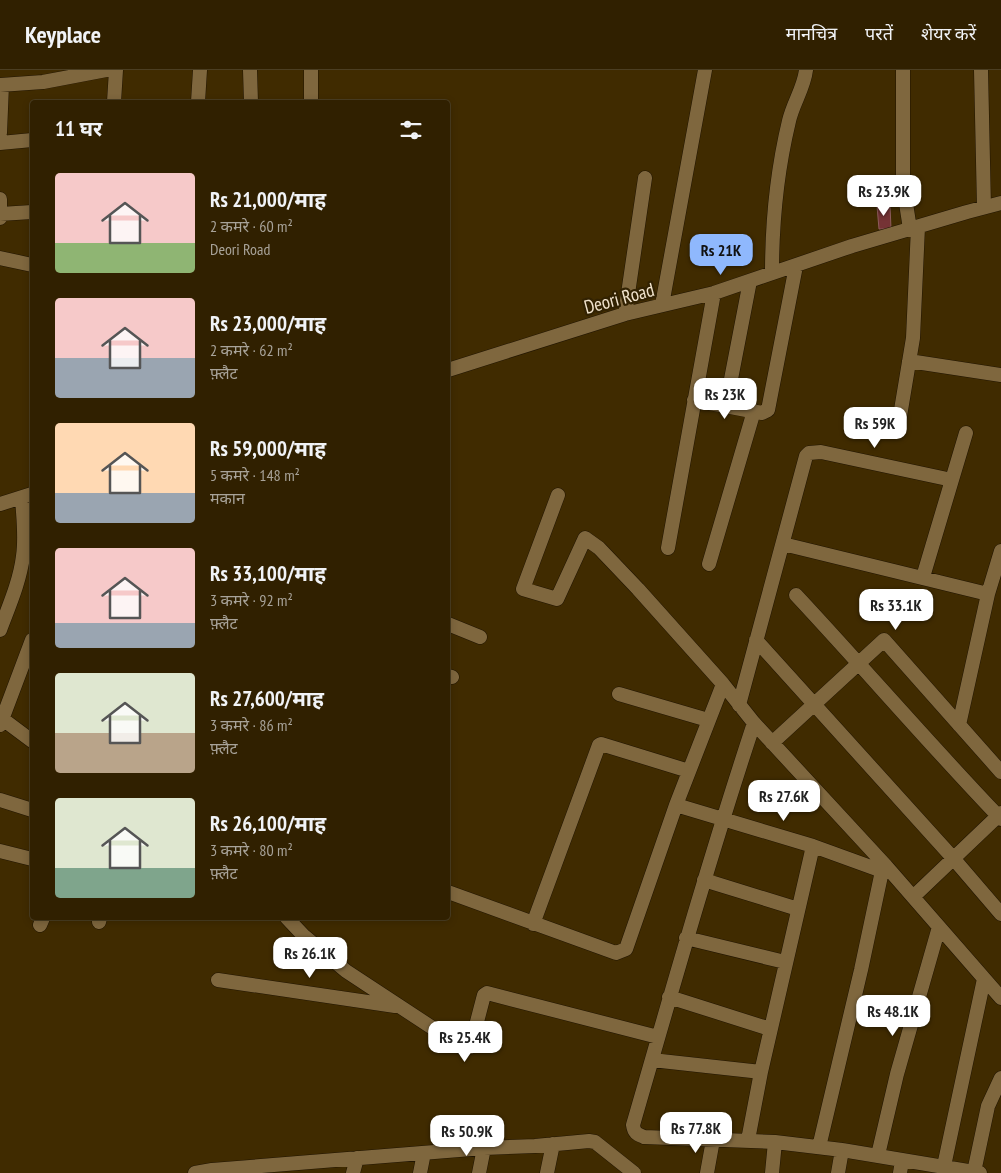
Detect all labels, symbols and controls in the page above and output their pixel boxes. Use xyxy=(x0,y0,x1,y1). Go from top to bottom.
text: Keyplace xyxy=(25,19,101,50)
text: मानचित्र xyxy=(786,22,837,45)
text: परतें xyxy=(865,22,893,45)
text: शेयर करें xyxy=(921,22,976,45)
text: 11 घर xyxy=(55,115,102,142)
icon: filters xyxy=(397,116,425,144)
pin: Rs 23.9K xyxy=(832,174,936,217)
text: Rs 23.9K xyxy=(858,181,910,201)
text: Rs 21,000/माह xyxy=(210,186,326,213)
icon: home xyxy=(95,193,155,253)
text: 2 कमरे · 60 m² xyxy=(210,216,293,236)
pin: Rs 21K xyxy=(680,234,762,276)
text: Deori Road xyxy=(210,239,270,259)
text: Rs 21K xyxy=(701,240,741,260)
street label: Deori Road xyxy=(581,277,657,319)
text: Rs 23,000/माह xyxy=(210,310,326,337)
icon: home xyxy=(95,318,155,378)
text: 2 कमरे · 62 m² xyxy=(210,340,293,360)
text: फ़्लैट xyxy=(210,363,238,383)
pin: Rs 23K xyxy=(684,378,766,420)
text: Rs 23K xyxy=(705,384,745,404)
pin: Rs 59K xyxy=(834,406,916,449)
text: Rs 59K xyxy=(855,413,895,433)
text: Rs 59,000/माह xyxy=(210,435,326,462)
icon: home xyxy=(95,443,155,503)
text: 5 कमरे · 148 m² xyxy=(210,465,300,485)
text: मकान xyxy=(210,488,245,508)
text: Rs 33,100/माह xyxy=(210,560,326,587)
icon: home xyxy=(95,568,155,628)
pin: Rs 33.1K xyxy=(844,588,948,631)
text: 3 कमरे · 92 m² xyxy=(210,590,293,610)
text: Rs 33.1K xyxy=(870,595,922,615)
text: फ़्लैट xyxy=(210,613,238,633)
text: Rs 27,600/माह xyxy=(210,685,324,712)
icon: home xyxy=(95,693,155,753)
text: 3 कमरे · 86 m² xyxy=(210,715,293,735)
text: फ़्लैट xyxy=(210,738,238,758)
pin: Rs 27.6K xyxy=(732,780,836,822)
text: Rs 27.6K xyxy=(759,786,809,806)
text: Rs 26,100/माह xyxy=(210,810,326,837)
icon: home xyxy=(95,818,155,878)
text: 3 कमरे · 80 m² xyxy=(210,840,293,860)
text: फ़्लैट xyxy=(210,863,238,883)
pin: Rs 26.1K xyxy=(258,936,362,979)
text: Rs 26.1K xyxy=(284,943,336,963)
pin: Rs 48.1K xyxy=(841,994,945,1037)
text: Rs 48.1K xyxy=(867,1001,919,1021)
pin: Rs 25.4K xyxy=(413,1020,517,1063)
text: Rs 25.4K xyxy=(439,1027,491,1047)
pin: Rs 77.8K xyxy=(644,1112,748,1154)
pin: Rs 50.9K xyxy=(415,1114,519,1157)
text: Rs 77.8K xyxy=(671,1118,721,1138)
text: Rs 50.9K xyxy=(441,1121,493,1141)

